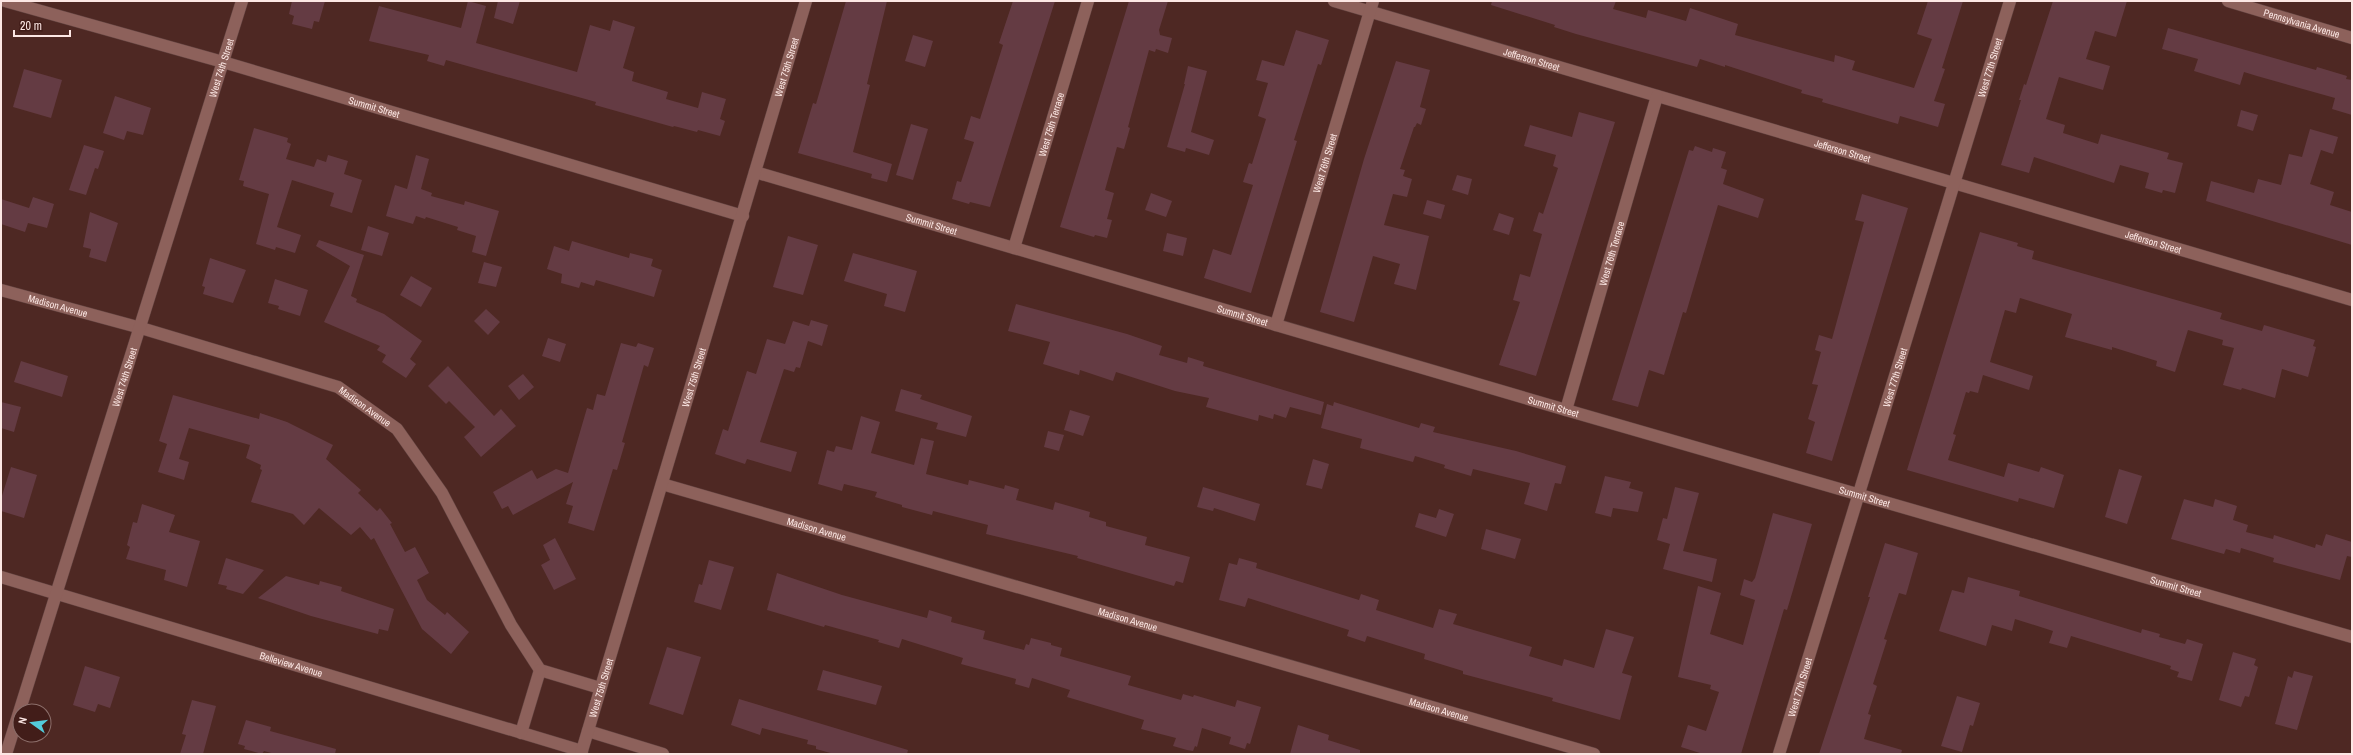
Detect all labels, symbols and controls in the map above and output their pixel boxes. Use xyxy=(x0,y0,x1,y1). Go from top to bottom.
street label: Pennsylvania Avenue xyxy=(2262,6,2342,41)
scale bar xyxy=(14,12,70,38)
text: 20 m xyxy=(20,18,42,34)
street label: West 75th Street xyxy=(771,35,801,98)
street label: West 74th Street xyxy=(206,36,237,99)
street label: West 77th Street xyxy=(1974,36,2005,99)
street label: Jefferson Street xyxy=(1502,45,1562,74)
street label: West 75th Terrace xyxy=(1035,90,1067,158)
street label: Summit Street xyxy=(347,93,402,121)
street label: West 76th Street xyxy=(1309,131,1340,194)
street label: Jefferson Street xyxy=(1813,136,1873,165)
street label: Summit Street xyxy=(905,210,959,238)
street label: West 76th Terrace xyxy=(1596,219,1627,287)
street label: Jefferson Street xyxy=(2124,227,2184,256)
street label: Madison Avenue xyxy=(27,291,90,320)
street label: Summit Street xyxy=(1215,301,1270,329)
street label: West 74th Street xyxy=(109,345,140,408)
street label: West 75th Street xyxy=(679,346,709,409)
street label: West 77th Street xyxy=(1879,346,1910,408)
street label: Madison Avenue xyxy=(336,383,394,430)
street label: Summit Street xyxy=(1526,393,1581,420)
street label: Summit Street xyxy=(1838,483,1892,510)
street label: Madison Avenue xyxy=(786,514,848,544)
street label: Summit Street xyxy=(2149,573,2204,600)
street label: Madison Avenue xyxy=(1097,604,1159,634)
street label: Belleview Avenue xyxy=(258,648,325,680)
street label: West 77th Street xyxy=(1784,655,1815,718)
street label: West 75th Street xyxy=(586,656,616,719)
street label: Madison Avenue xyxy=(1408,694,1471,724)
north arrow xyxy=(12,703,52,743)
text: N xyxy=(15,716,30,725)

